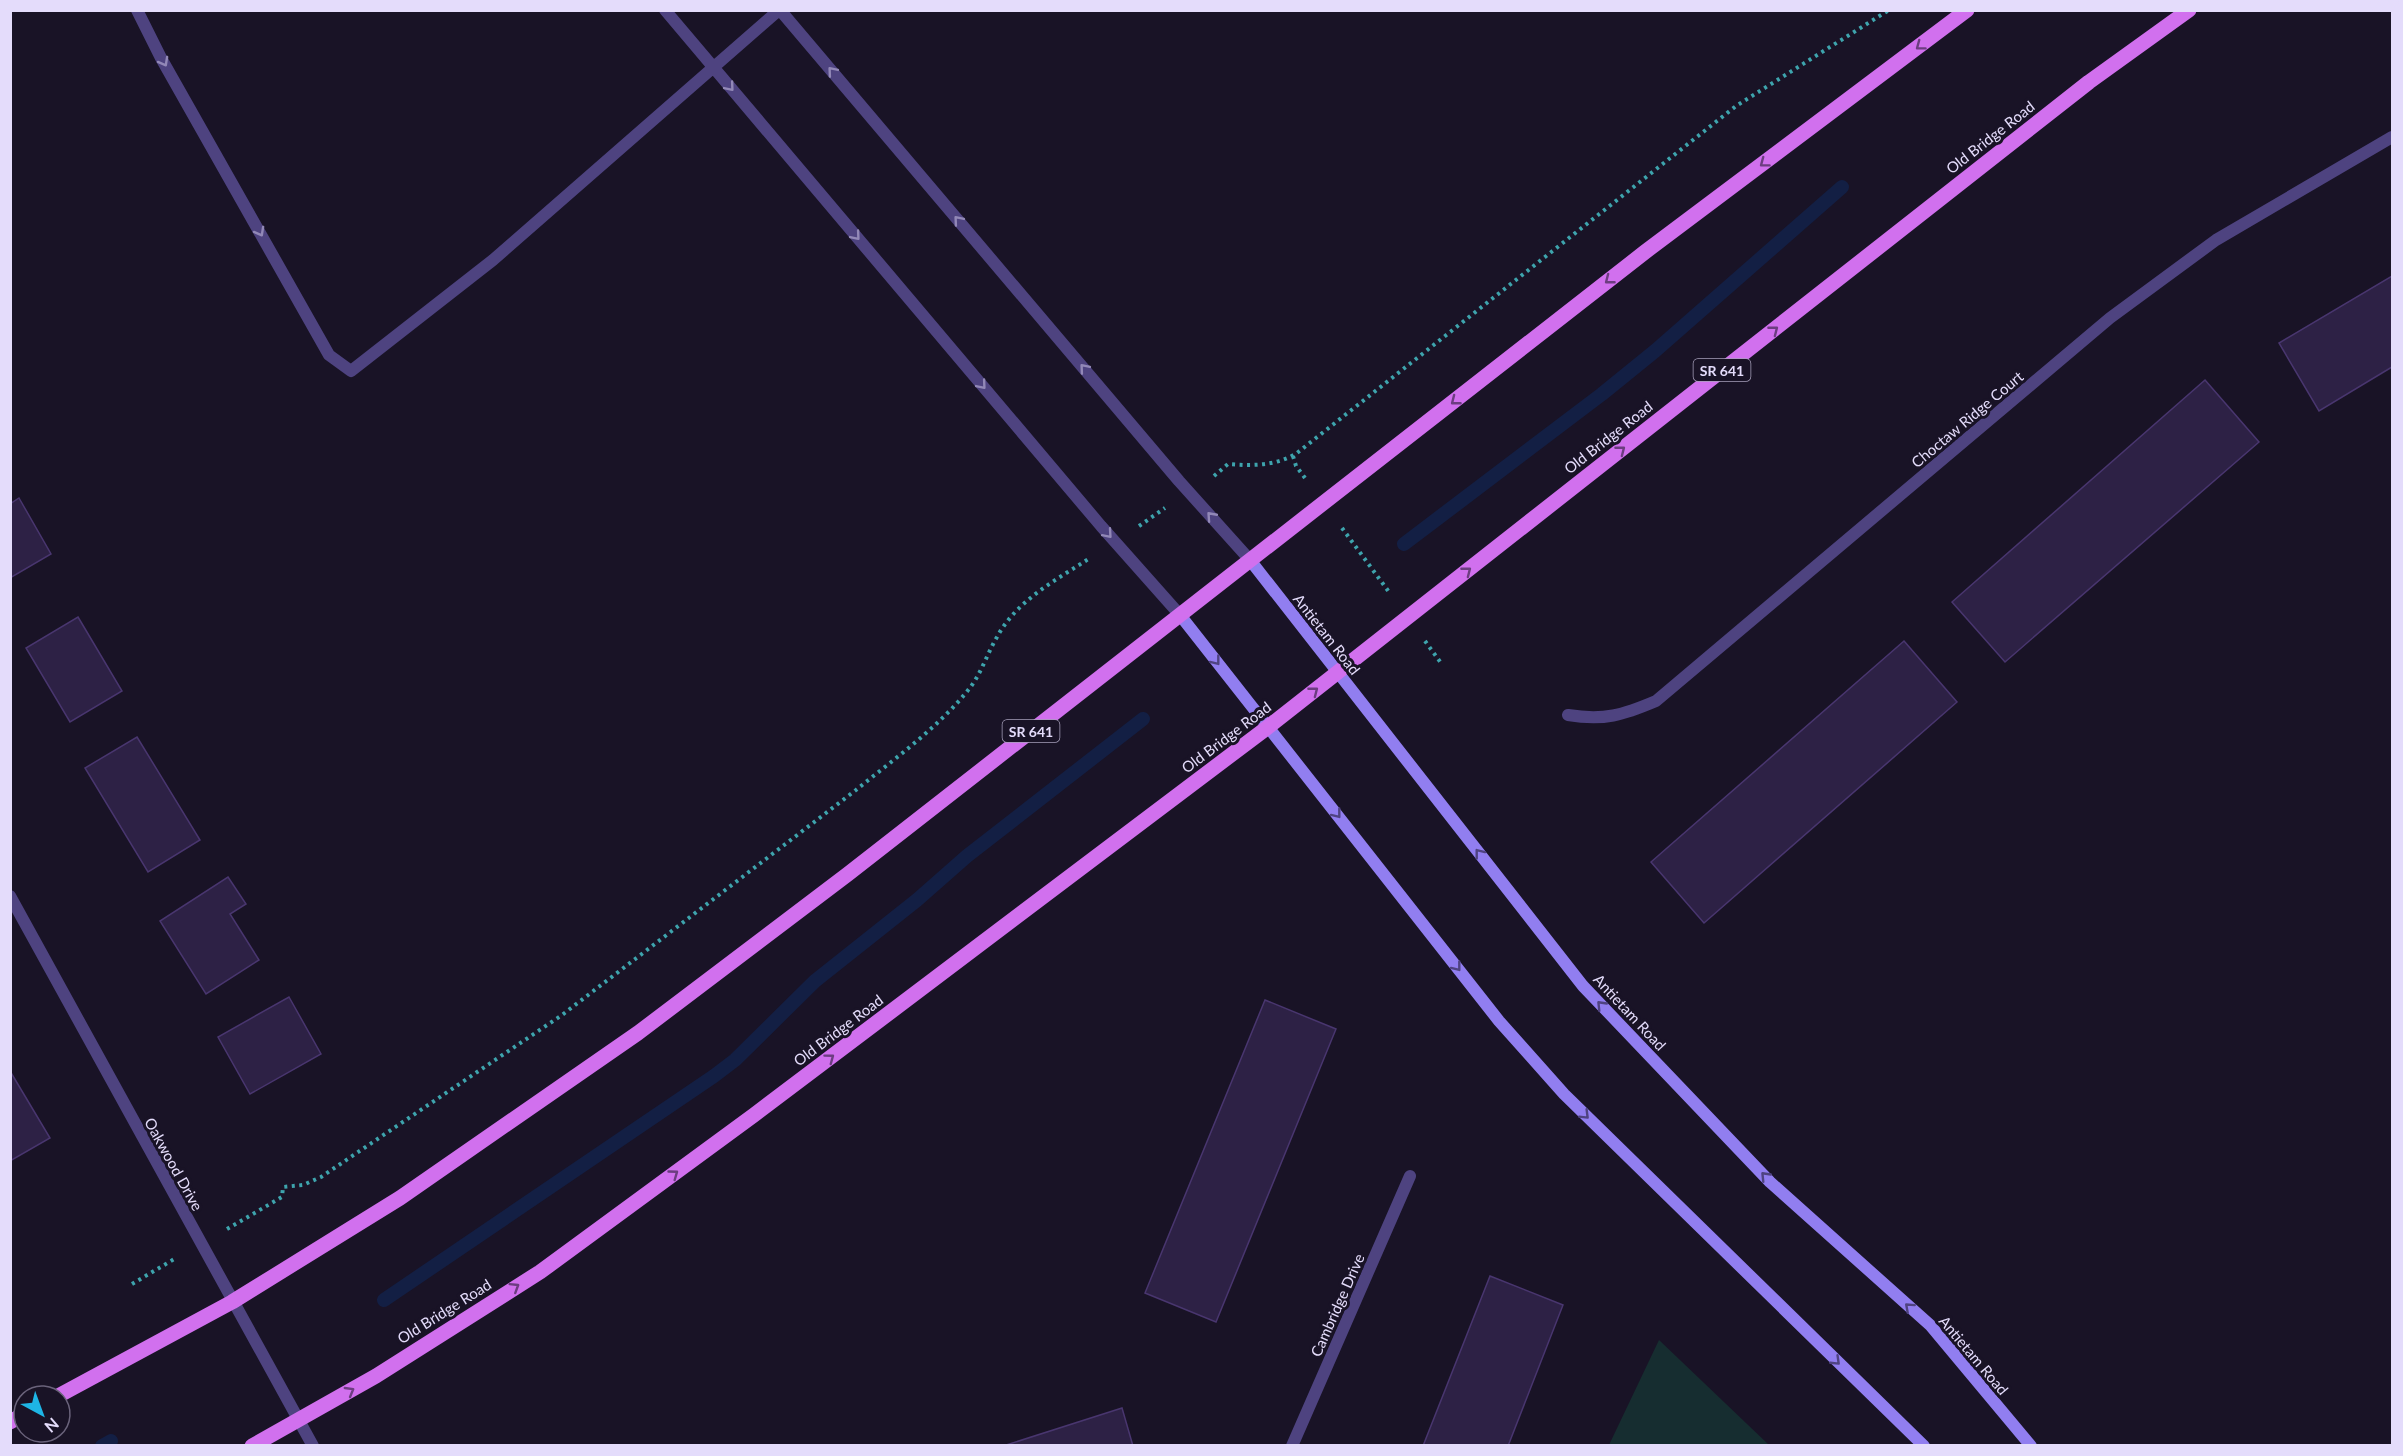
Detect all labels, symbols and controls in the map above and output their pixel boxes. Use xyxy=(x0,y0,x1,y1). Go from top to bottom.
one-way arrow xyxy=(1916,38,1927,49)
one-way arrow xyxy=(157,56,168,67)
one-way arrow xyxy=(828,67,839,78)
one-way arrow xyxy=(723,80,734,91)
street label: Old Bridge Road xyxy=(1942,97,2038,177)
one-way arrow xyxy=(1760,155,1771,166)
one-way arrow xyxy=(954,216,965,227)
one-way arrow xyxy=(252,226,264,237)
one-way arrow xyxy=(848,229,859,240)
one-way arrow xyxy=(1604,273,1615,284)
one-way arrow xyxy=(1767,326,1778,337)
road number: SR 641 xyxy=(1694,359,1750,381)
one-way arrow xyxy=(1080,364,1091,375)
street label: Choctaw Ridge Court xyxy=(1907,367,2027,471)
one-way arrow xyxy=(974,378,985,389)
one-way arrow xyxy=(1451,393,1462,404)
street label: Old Bridge Road xyxy=(1560,397,1656,477)
one-way arrow xyxy=(1614,447,1625,458)
one-way arrow xyxy=(1207,513,1218,523)
one-way arrow xyxy=(1101,527,1112,538)
one-way arrow xyxy=(1461,567,1472,578)
street label: Antietam Road xyxy=(1290,590,1364,678)
one-way arrow xyxy=(1209,654,1220,665)
one-way arrow xyxy=(1307,688,1318,699)
street label: Old Bridge Road xyxy=(1178,698,1274,776)
road number: SR 641 xyxy=(1002,720,1060,742)
one-way arrow xyxy=(1329,808,1340,819)
one-way arrow xyxy=(1476,848,1487,859)
one-way arrow xyxy=(1450,961,1461,972)
street label: Antietam Road xyxy=(1590,970,1670,1054)
street label: Old Bridge Road xyxy=(790,991,886,1069)
one-way arrow xyxy=(1597,1001,1608,1011)
one-way arrow xyxy=(824,1054,835,1065)
one-way arrow xyxy=(1578,1108,1588,1119)
street label: Oakwood Drive xyxy=(141,1114,207,1214)
one-way arrow xyxy=(667,1170,678,1181)
one-way arrow xyxy=(1761,1172,1772,1182)
street label: Cambridge Drive xyxy=(1306,1251,1368,1359)
street label: Old Bridge Road xyxy=(394,1275,494,1347)
one-way arrow xyxy=(509,1283,519,1295)
one-way arrow xyxy=(1906,1303,1916,1314)
street label: Antietam Road xyxy=(1936,1312,2012,1398)
one-way arrow xyxy=(1830,1354,1840,1365)
north arrow xyxy=(12,1384,72,1444)
one-way arrow xyxy=(344,1387,354,1398)
text: N xyxy=(41,1414,63,1437)

